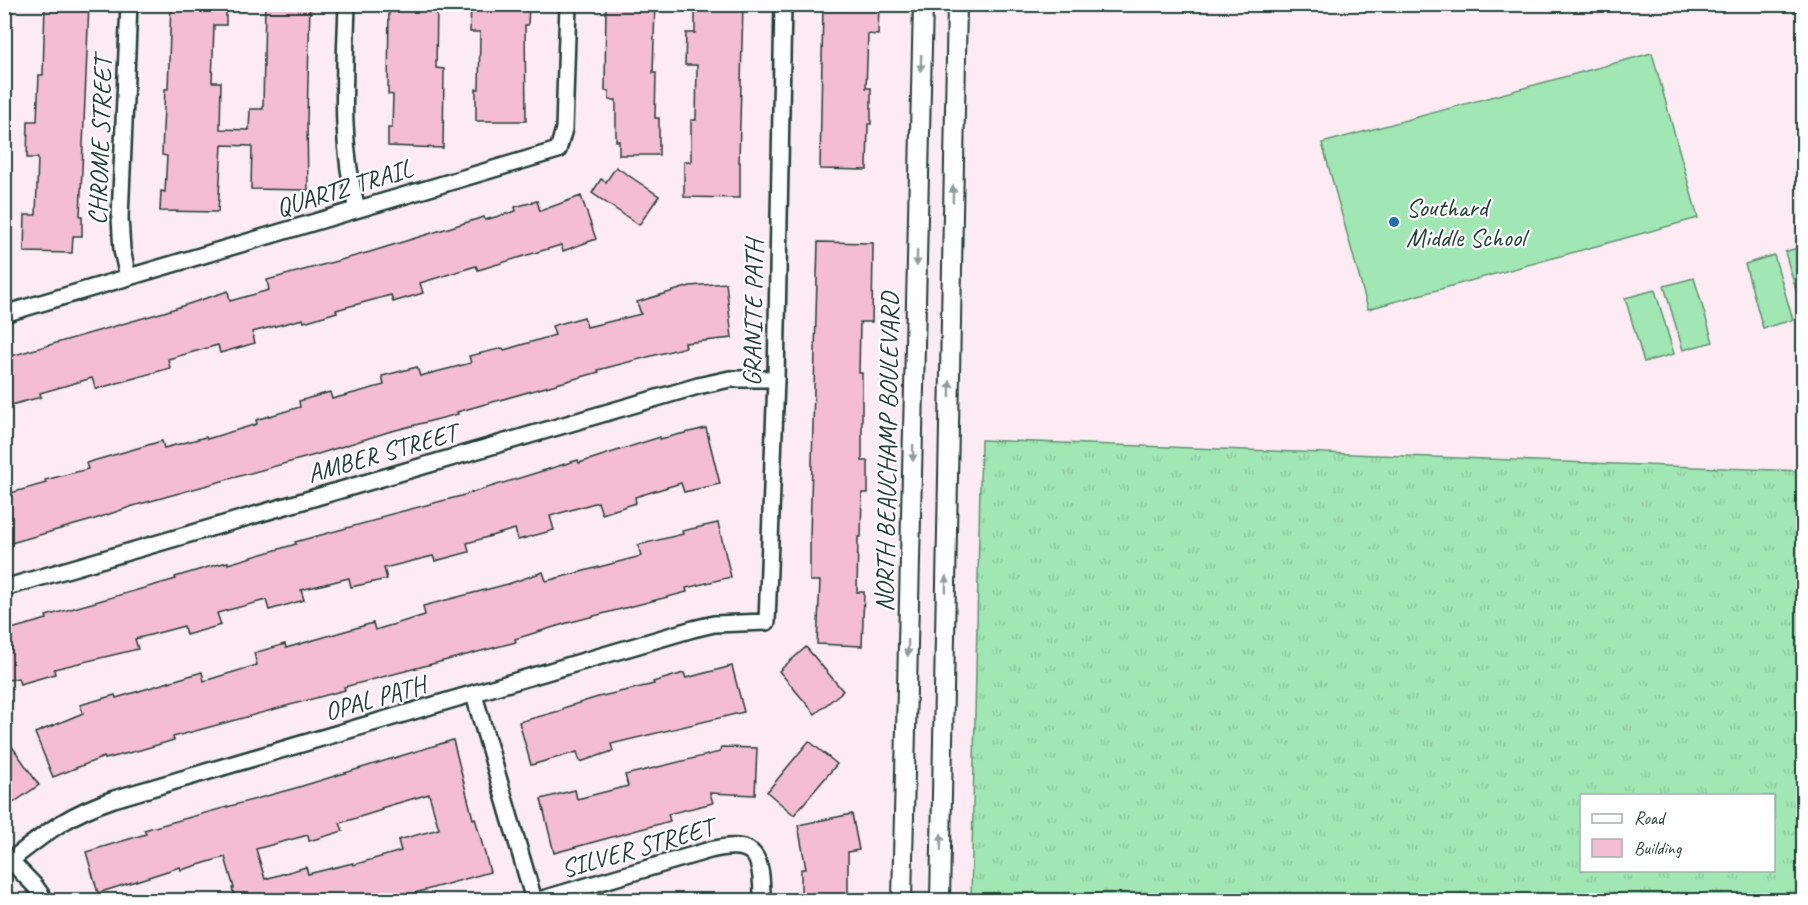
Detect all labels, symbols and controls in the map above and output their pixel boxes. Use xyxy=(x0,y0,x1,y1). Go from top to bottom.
street label: CHROME STREET xyxy=(81,50,120,225)
one-way arrow xyxy=(917,53,926,72)
street label: QUARTZ TRAIL xyxy=(272,151,417,224)
one-way arrow xyxy=(949,185,958,204)
place label: Southard Middle School xyxy=(1406,191,1530,254)
marker: Southard Middle School xyxy=(1387,215,1401,229)
street label: GRANITE PATH xyxy=(735,235,771,386)
one-way arrow xyxy=(912,248,922,267)
street label: NORTH BEAUCHAMP BOULEVARD xyxy=(868,290,906,612)
one-way arrow xyxy=(945,380,954,399)
street label: AMBER STREET xyxy=(303,414,466,490)
one-way arrow xyxy=(908,443,917,462)
one-way arrow xyxy=(941,575,951,594)
one-way arrow xyxy=(903,638,913,657)
street label: OPAL PATH xyxy=(321,667,434,728)
legend xyxy=(1580,794,1775,872)
text: Road xyxy=(1634,807,1667,829)
street label: SILVER STREET xyxy=(557,809,723,885)
one-way arrow xyxy=(936,833,946,852)
text: Building xyxy=(1634,837,1683,859)

